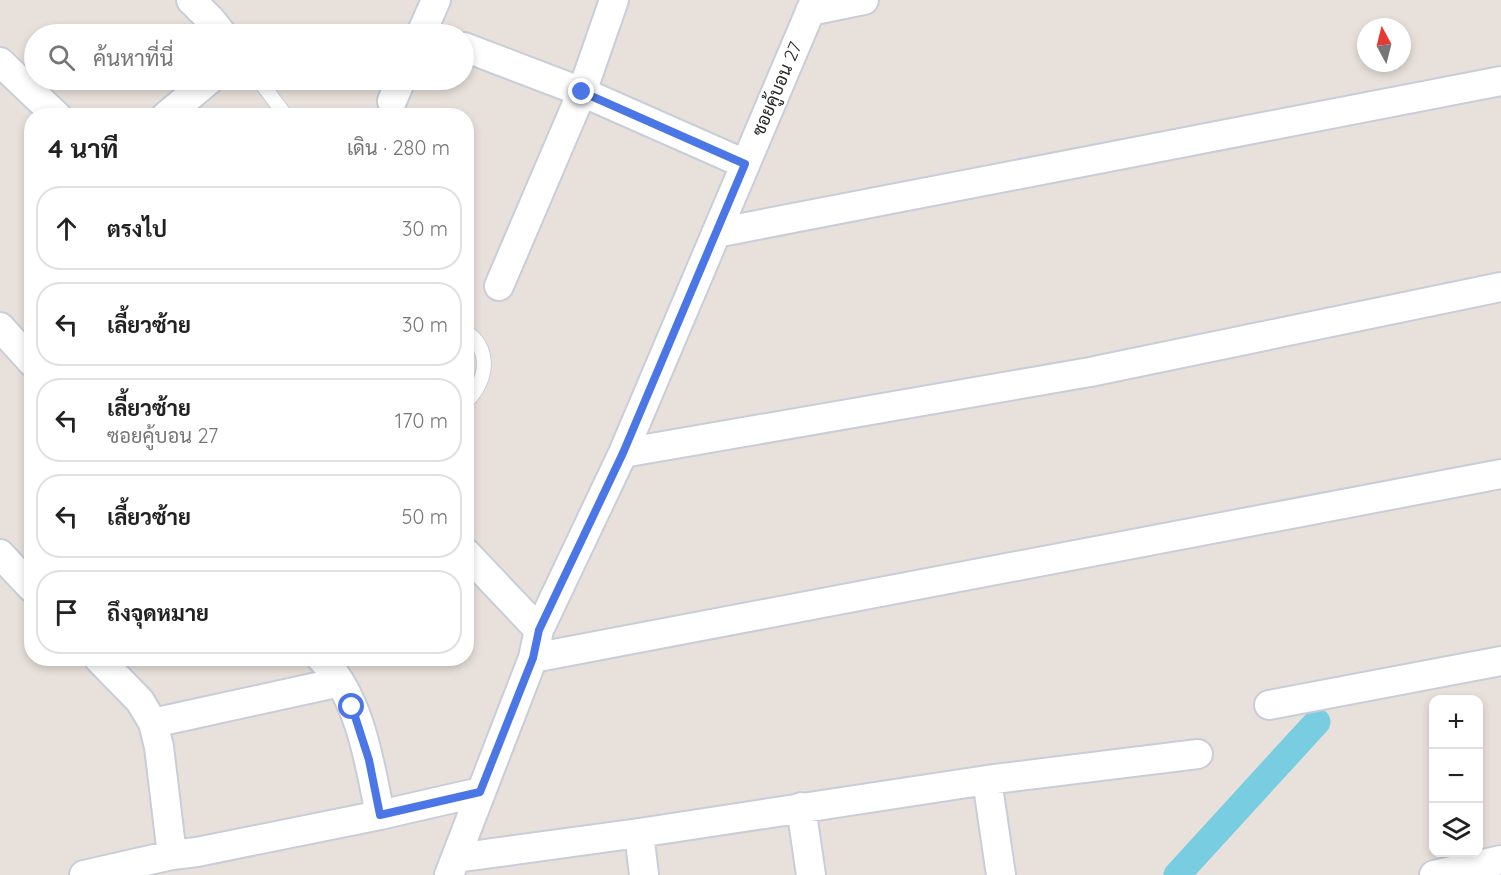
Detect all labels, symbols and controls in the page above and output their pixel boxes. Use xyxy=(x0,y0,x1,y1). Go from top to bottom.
north arrow xyxy=(1357,18,1411,72)
search box xyxy=(24,24,474,90)
street label: ซอยคู้บอน 27 xyxy=(746,38,809,140)
icon: search xyxy=(45,41,78,74)
text: ค้นหาที่นี่ xyxy=(93,44,173,72)
route end xyxy=(568,78,594,104)
text: 4 นาที xyxy=(48,132,118,165)
text: เดิน · 280 m xyxy=(347,135,450,160)
icon: ahead xyxy=(50,212,83,245)
text: ตรงไป xyxy=(107,215,167,243)
text: 30 m xyxy=(402,216,448,241)
icon: left xyxy=(50,308,83,341)
text: เลี้ยวซ้าย xyxy=(107,311,191,339)
text: 30 m xyxy=(402,312,448,337)
text: เลี้ยวซ้าย xyxy=(107,394,191,422)
icon: left xyxy=(50,404,83,437)
text: 170 m xyxy=(395,408,448,433)
text: ซอยคู้บอน 27 xyxy=(107,423,218,448)
icon: left xyxy=(50,500,83,533)
text: เลี้ยวซ้าย xyxy=(107,503,191,531)
text: 50 m xyxy=(402,504,448,529)
icon: arrive xyxy=(50,596,83,629)
text: ถึงจุดหมาย xyxy=(107,599,209,627)
route start xyxy=(338,693,364,719)
map controls xyxy=(1429,695,1483,857)
button: + xyxy=(1429,695,1483,749)
button: − xyxy=(1429,749,1483,803)
button: layers xyxy=(1429,803,1483,857)

